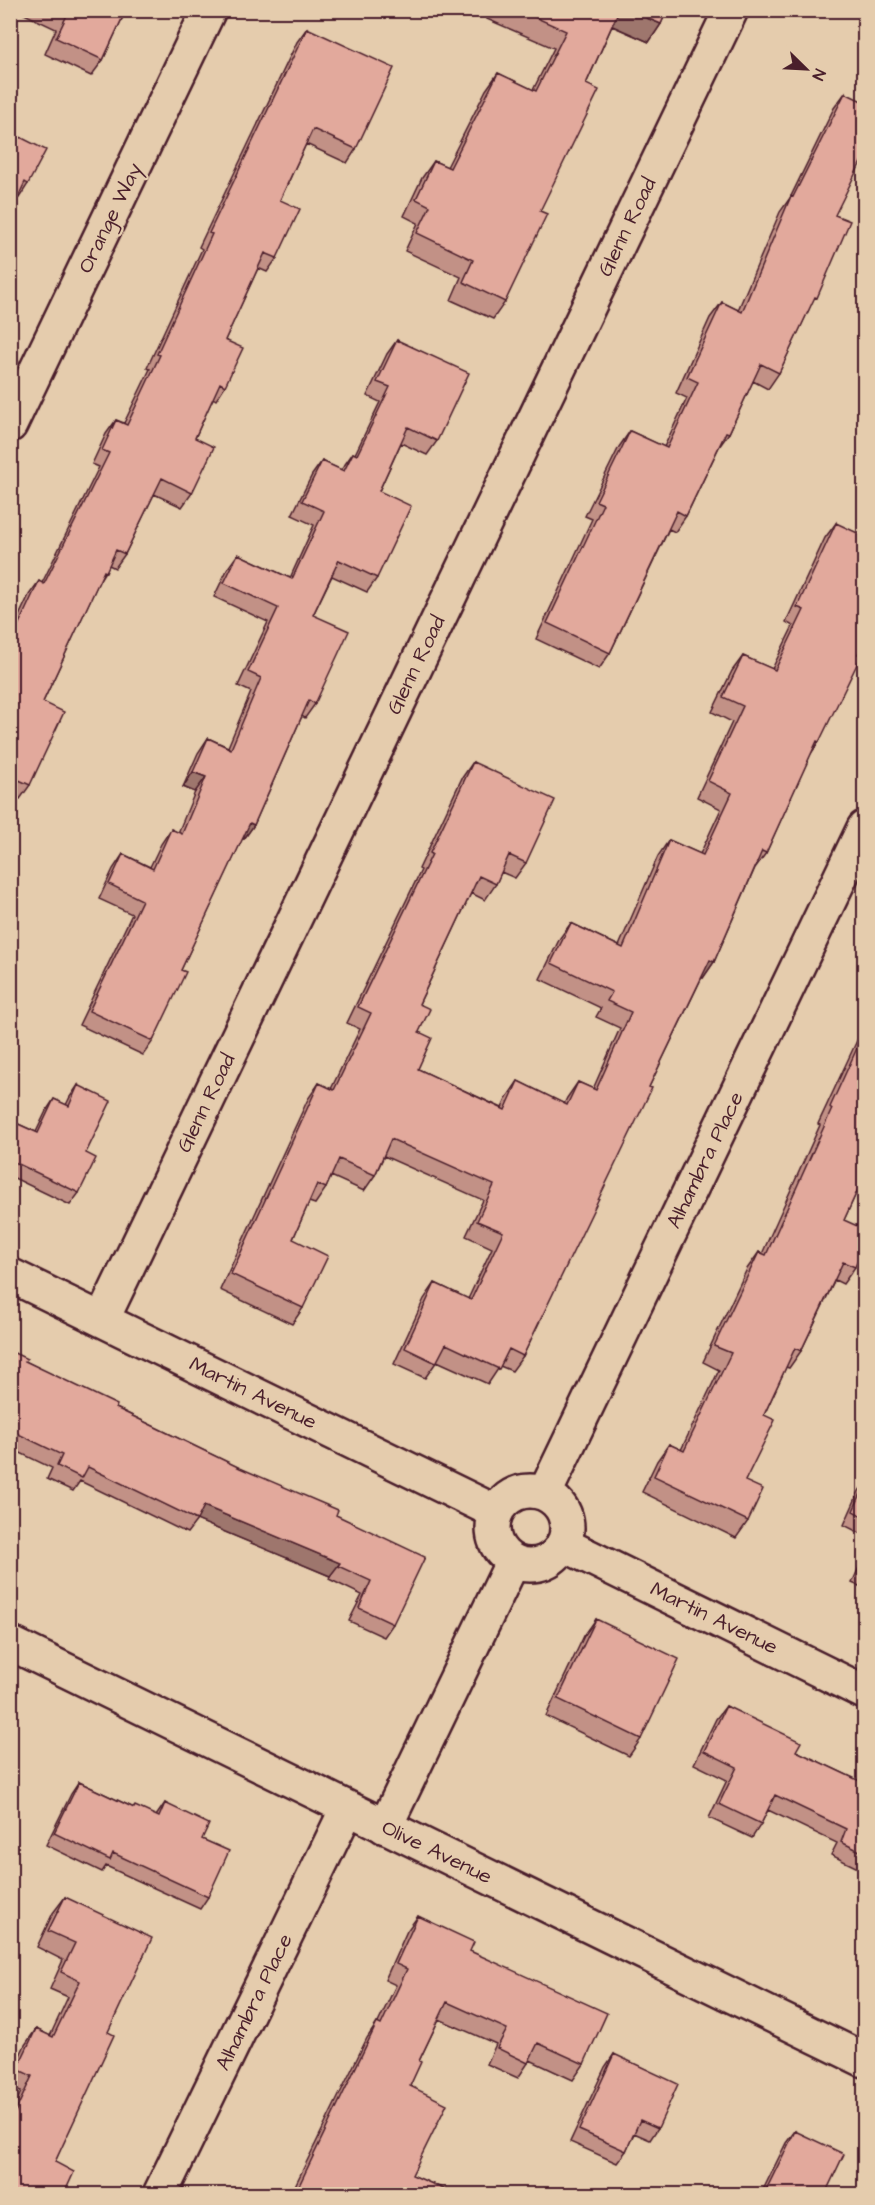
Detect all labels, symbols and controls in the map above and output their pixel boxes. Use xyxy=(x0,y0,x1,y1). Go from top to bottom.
north arrow xyxy=(776,39,836,99)
text: N xyxy=(807,66,831,84)
street label: Orange Way xyxy=(71,158,151,279)
street label: Glenn Road xyxy=(591,172,664,281)
street label: Glenn Road xyxy=(380,610,453,719)
street label: Glenn Road xyxy=(170,1048,243,1157)
street label: Alhambra Place xyxy=(659,1087,751,1233)
street label: Martin Avenue xyxy=(184,1350,322,1436)
street label: Martin Avenue xyxy=(645,1575,783,1661)
street label: Olive Avenue xyxy=(377,1813,497,1891)
street label: Alhambra Place xyxy=(208,1929,300,2075)

